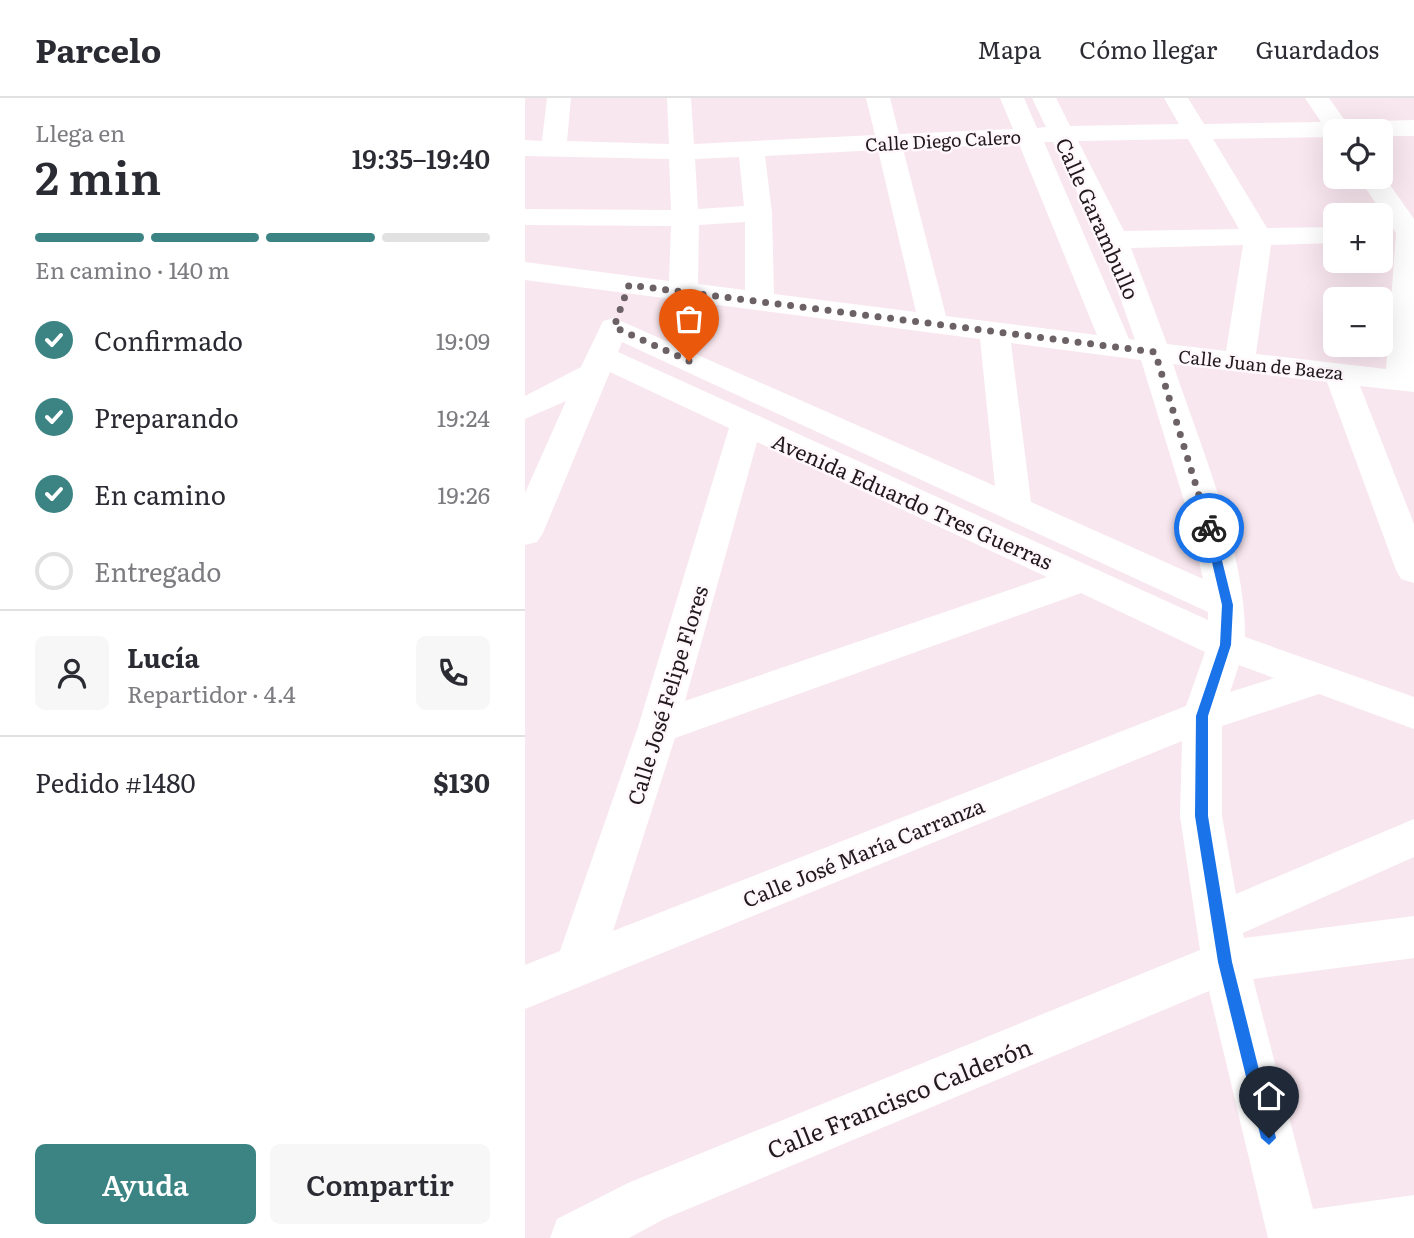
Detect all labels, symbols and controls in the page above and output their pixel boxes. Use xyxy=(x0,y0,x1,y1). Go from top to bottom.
text: Parcelo xyxy=(35,24,161,73)
text: Mapa xyxy=(977,31,1041,66)
text: Cómo llegar xyxy=(1079,31,1217,66)
text: Guardados xyxy=(1255,31,1379,66)
text: Llega en xyxy=(35,115,125,149)
map controls xyxy=(1323,119,1393,357)
button: locate xyxy=(1323,119,1393,189)
street label: Calle Diego Calero xyxy=(864,122,1022,158)
street label: Calle Garambullo xyxy=(1049,132,1149,304)
text: 19:35–19:40 xyxy=(352,138,490,177)
text: 2 min xyxy=(35,141,161,209)
button: + xyxy=(1323,203,1393,273)
text: En camino · 140 m xyxy=(35,252,230,286)
button: − xyxy=(1323,287,1393,357)
pin xyxy=(659,289,719,361)
icon: bag xyxy=(670,300,708,338)
text: Confirmado xyxy=(94,320,243,359)
icon: check xyxy=(35,321,73,359)
text: 19:09 xyxy=(436,323,490,357)
street label: Calle Juan de Baeza xyxy=(1177,342,1345,386)
text: Preparando xyxy=(94,397,239,436)
icon: check xyxy=(35,398,73,436)
text: 19:24 xyxy=(437,400,490,434)
street label: Avenida Eduardo Tres Guerras xyxy=(768,424,1058,576)
text: En camino xyxy=(94,474,226,513)
icon: check xyxy=(35,475,73,513)
text: 19:26 xyxy=(437,477,490,511)
courier xyxy=(1174,493,1244,563)
icon: bike xyxy=(1190,509,1228,547)
text: Entregado xyxy=(94,551,221,590)
street label: Calle José Felipe Flores xyxy=(618,581,714,809)
button: person xyxy=(35,636,109,710)
button: phone xyxy=(416,636,490,710)
text: Lucía xyxy=(127,637,200,676)
text: Repartidor · 4.4 xyxy=(127,676,296,710)
text: Pedido #1480 xyxy=(35,762,196,801)
text: $130 xyxy=(433,762,490,801)
street label: Calle José María Carranza xyxy=(737,788,989,914)
street label: Calle Francisco Calderón xyxy=(761,1028,1037,1166)
pin xyxy=(1239,1066,1299,1138)
icon: home xyxy=(1250,1077,1288,1115)
button: Ayuda xyxy=(35,1144,256,1224)
button: Compartir xyxy=(270,1144,490,1224)

